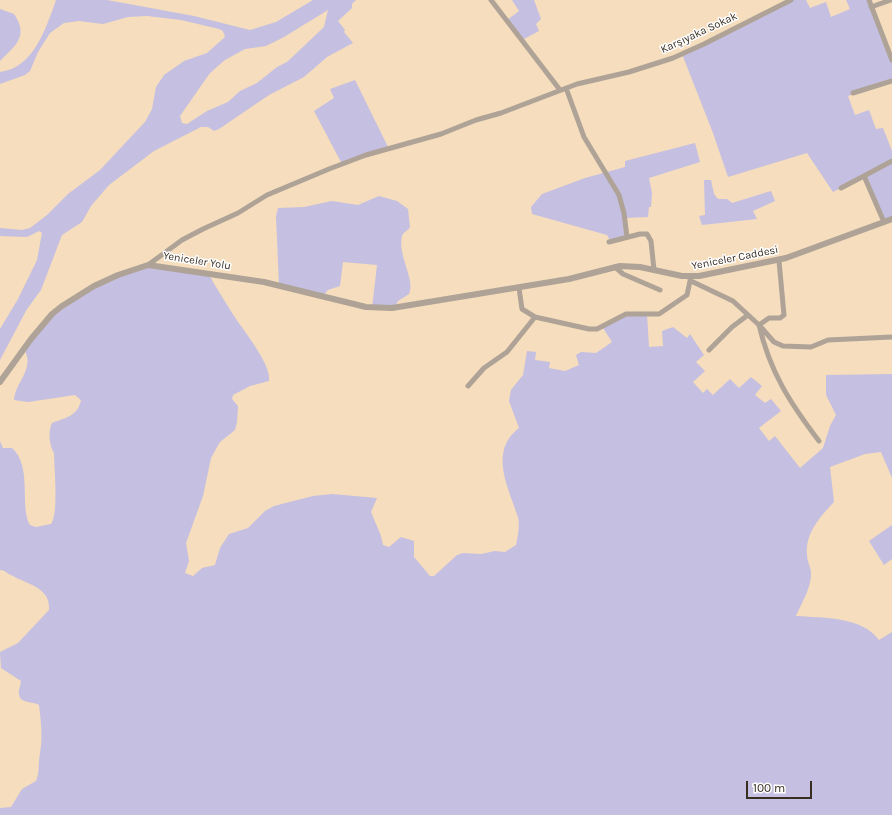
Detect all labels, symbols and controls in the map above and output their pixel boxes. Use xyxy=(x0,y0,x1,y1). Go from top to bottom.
street label: Karşıyaka Sokak xyxy=(659,9,739,57)
street label: Yeniceler Caddesi xyxy=(691,243,779,273)
street label: Yeniceler Yolu xyxy=(162,249,232,273)
scale bar xyxy=(748,773,814,799)
text: 100 m xyxy=(753,781,785,795)

